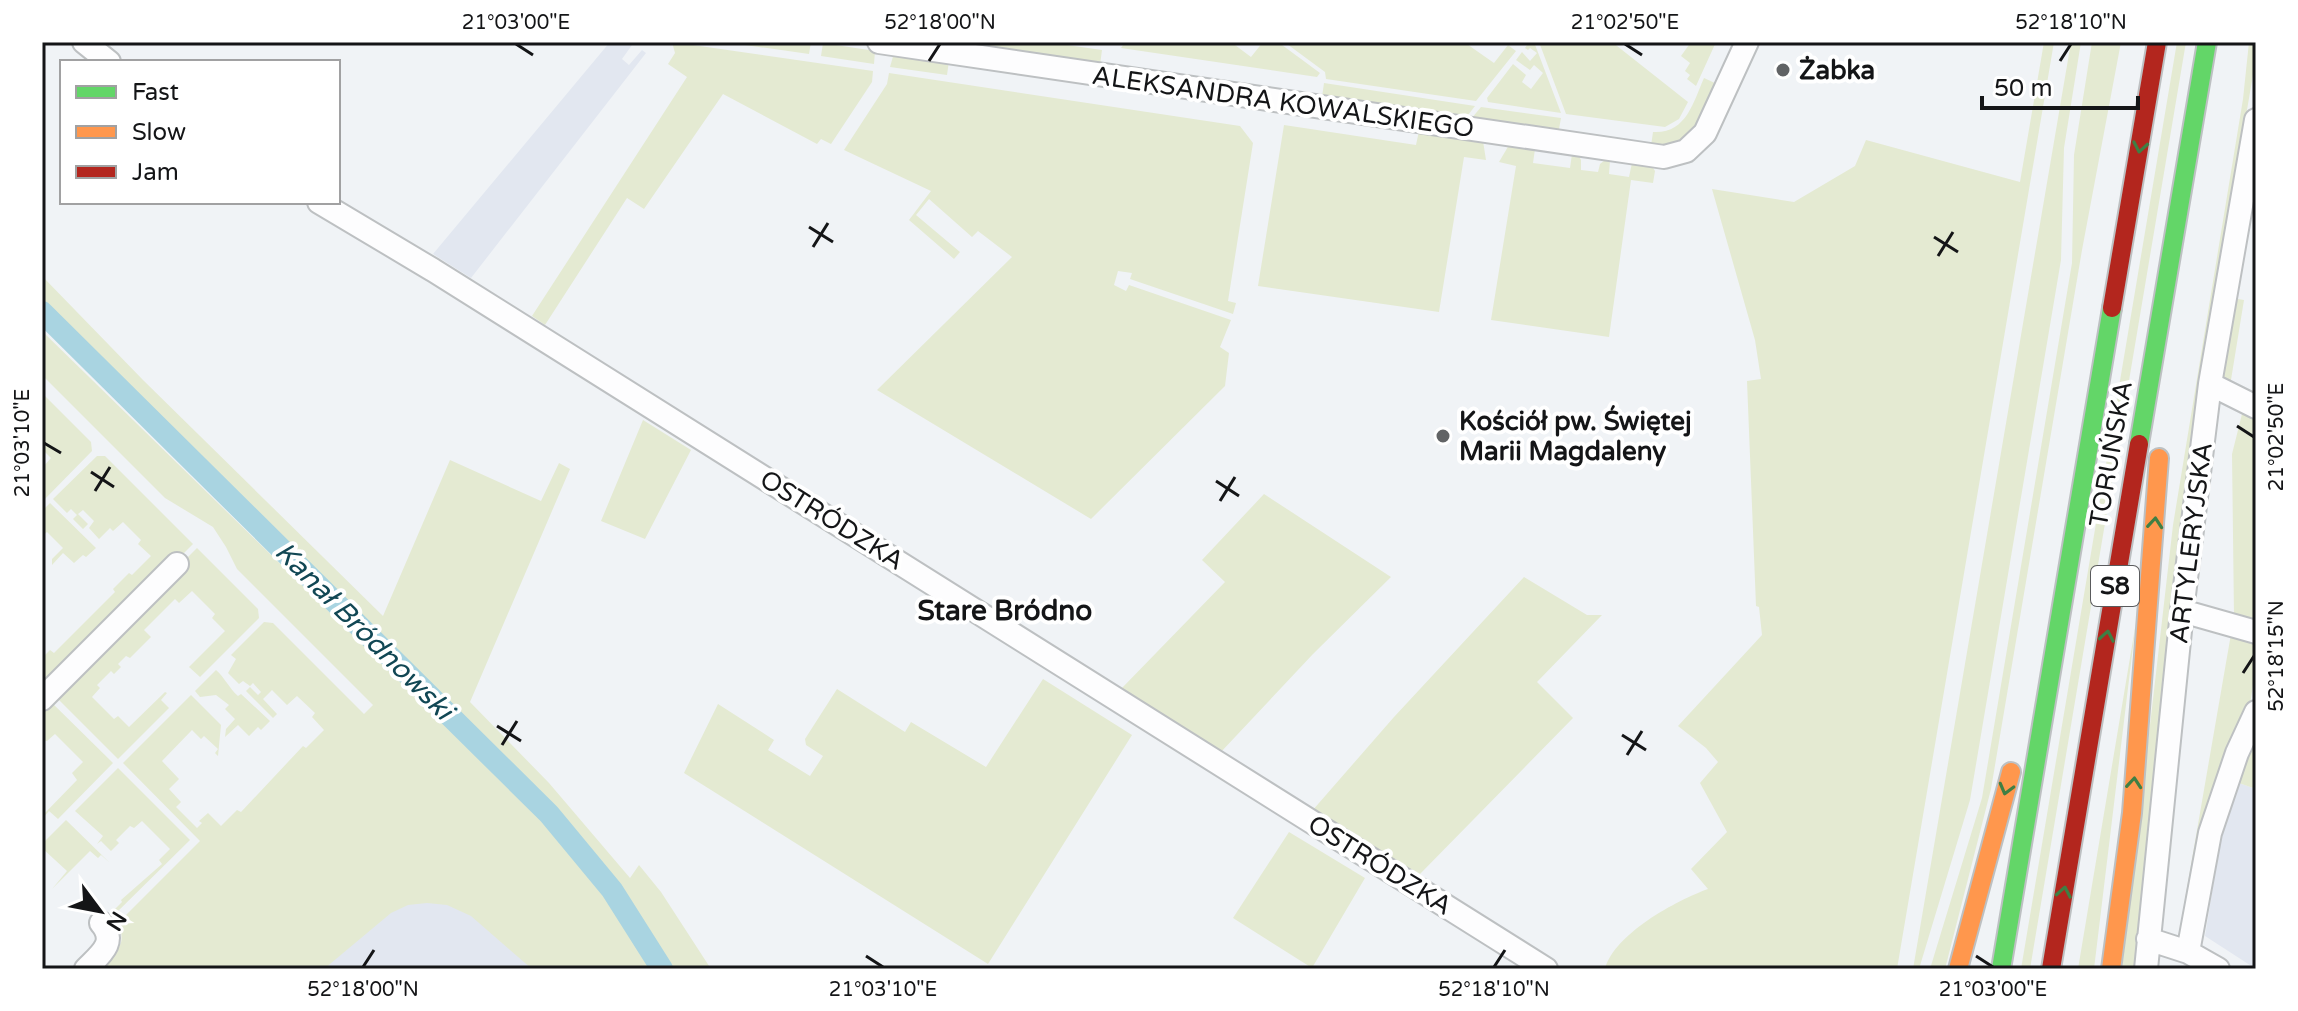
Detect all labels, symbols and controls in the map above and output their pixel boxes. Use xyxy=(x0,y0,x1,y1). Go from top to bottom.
text: 21°03'00"E xyxy=(462,11,570,35)
text: 52°18'00"N xyxy=(884,11,996,35)
text: 21°02'50"E xyxy=(1571,11,1679,35)
text: 52°18'10"N xyxy=(2015,11,2127,35)
place label: Żabka xyxy=(1799,55,1875,86)
legend xyxy=(60,60,340,204)
street label: ALEKSANDRA KOWALSKIEGO xyxy=(1090,60,1476,144)
scale bar xyxy=(1982,60,2138,110)
marker: Żabka xyxy=(1774,61,1792,79)
text: 50 m xyxy=(1994,74,2052,103)
text: Fast xyxy=(132,78,179,107)
text: Slow xyxy=(132,118,186,147)
one-way arrow xyxy=(2132,140,2149,153)
text: Jam xyxy=(132,158,179,187)
street label: TORUŃSKA xyxy=(2083,379,2139,529)
text: 21°02'50"E xyxy=(2265,383,2289,491)
text: 21°03'10"E xyxy=(11,389,35,497)
place label: Kościół pw. Świętej Marii Magdaleny xyxy=(1459,405,1692,467)
marker: Kościół pw. Świętej Marii Magdaleny xyxy=(1434,427,1452,445)
street label: ARTYLERYJSKA xyxy=(2163,441,2219,645)
street label: OSTRÓDZKA xyxy=(754,463,910,577)
one-way arrow xyxy=(2146,516,2163,529)
water label: Kanał Bródnowski xyxy=(268,535,462,729)
road number: S8 xyxy=(2091,566,2139,606)
district label: Stare Bródno xyxy=(918,594,1092,628)
text: 52°18'15"N xyxy=(2265,600,2289,712)
one-way arrow xyxy=(2097,629,2114,643)
one-way arrow xyxy=(2126,776,2143,789)
one-way arrow xyxy=(1999,782,2015,796)
street label: OSTRÓDZKA xyxy=(1302,808,1458,922)
north arrow xyxy=(60,871,140,951)
one-way arrow xyxy=(2054,885,2071,899)
text: N xyxy=(100,907,132,935)
text: 52°18'00"N xyxy=(307,978,419,1002)
text: 21°03'10"E xyxy=(829,978,937,1002)
text: 52°18'10"N xyxy=(1438,978,1550,1002)
text: 21°03'00"E xyxy=(1939,978,2047,1002)

